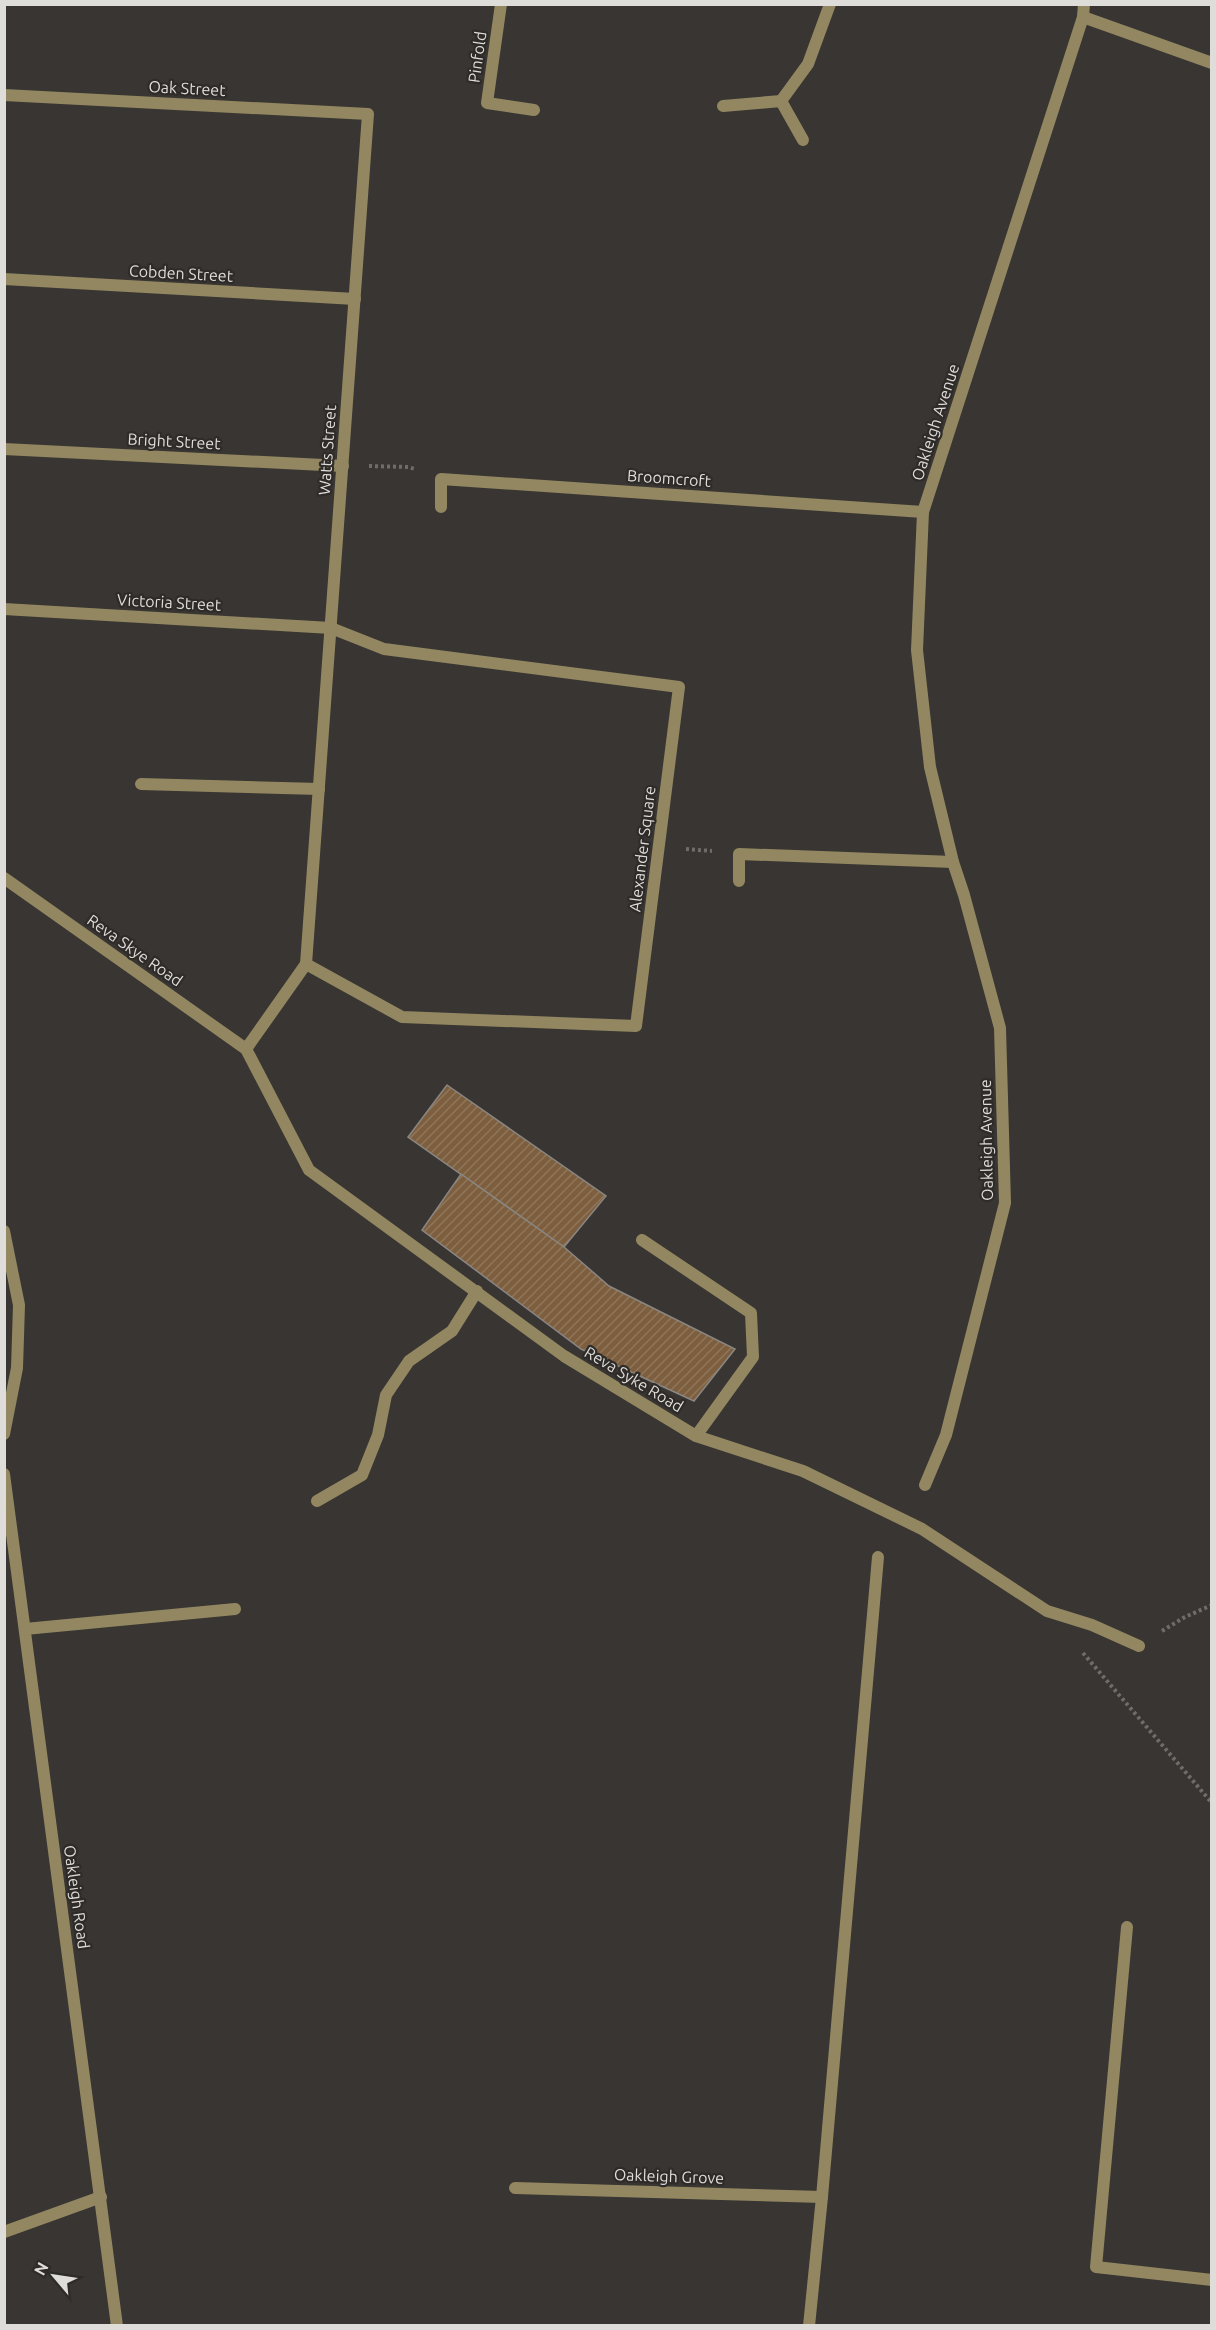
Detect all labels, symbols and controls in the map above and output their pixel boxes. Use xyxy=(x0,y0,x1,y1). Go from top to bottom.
street label: Pinfold xyxy=(464,30,490,84)
street label: Oak Street xyxy=(148,77,227,99)
street label: Cobden Street xyxy=(129,261,234,285)
street label: Oakleigh Avenue xyxy=(908,361,962,483)
street label: Watts Street xyxy=(315,403,339,496)
street label: Bright Street xyxy=(127,430,222,452)
street label: Broomcroft xyxy=(626,466,712,490)
street label: Victoria Street xyxy=(117,590,222,614)
street label: Alexander Square xyxy=(625,785,659,913)
street label: Reva Skye Road xyxy=(84,911,186,989)
street label: Oakleigh Avenue xyxy=(976,1079,996,1201)
street label: Reva Syke Road xyxy=(582,1343,686,1415)
street label: Oakleigh Road xyxy=(61,1844,93,1950)
street label: Oakleigh Grove xyxy=(614,2165,724,2187)
north arrow xyxy=(24,2246,84,2306)
text: N xyxy=(30,2259,52,2278)

